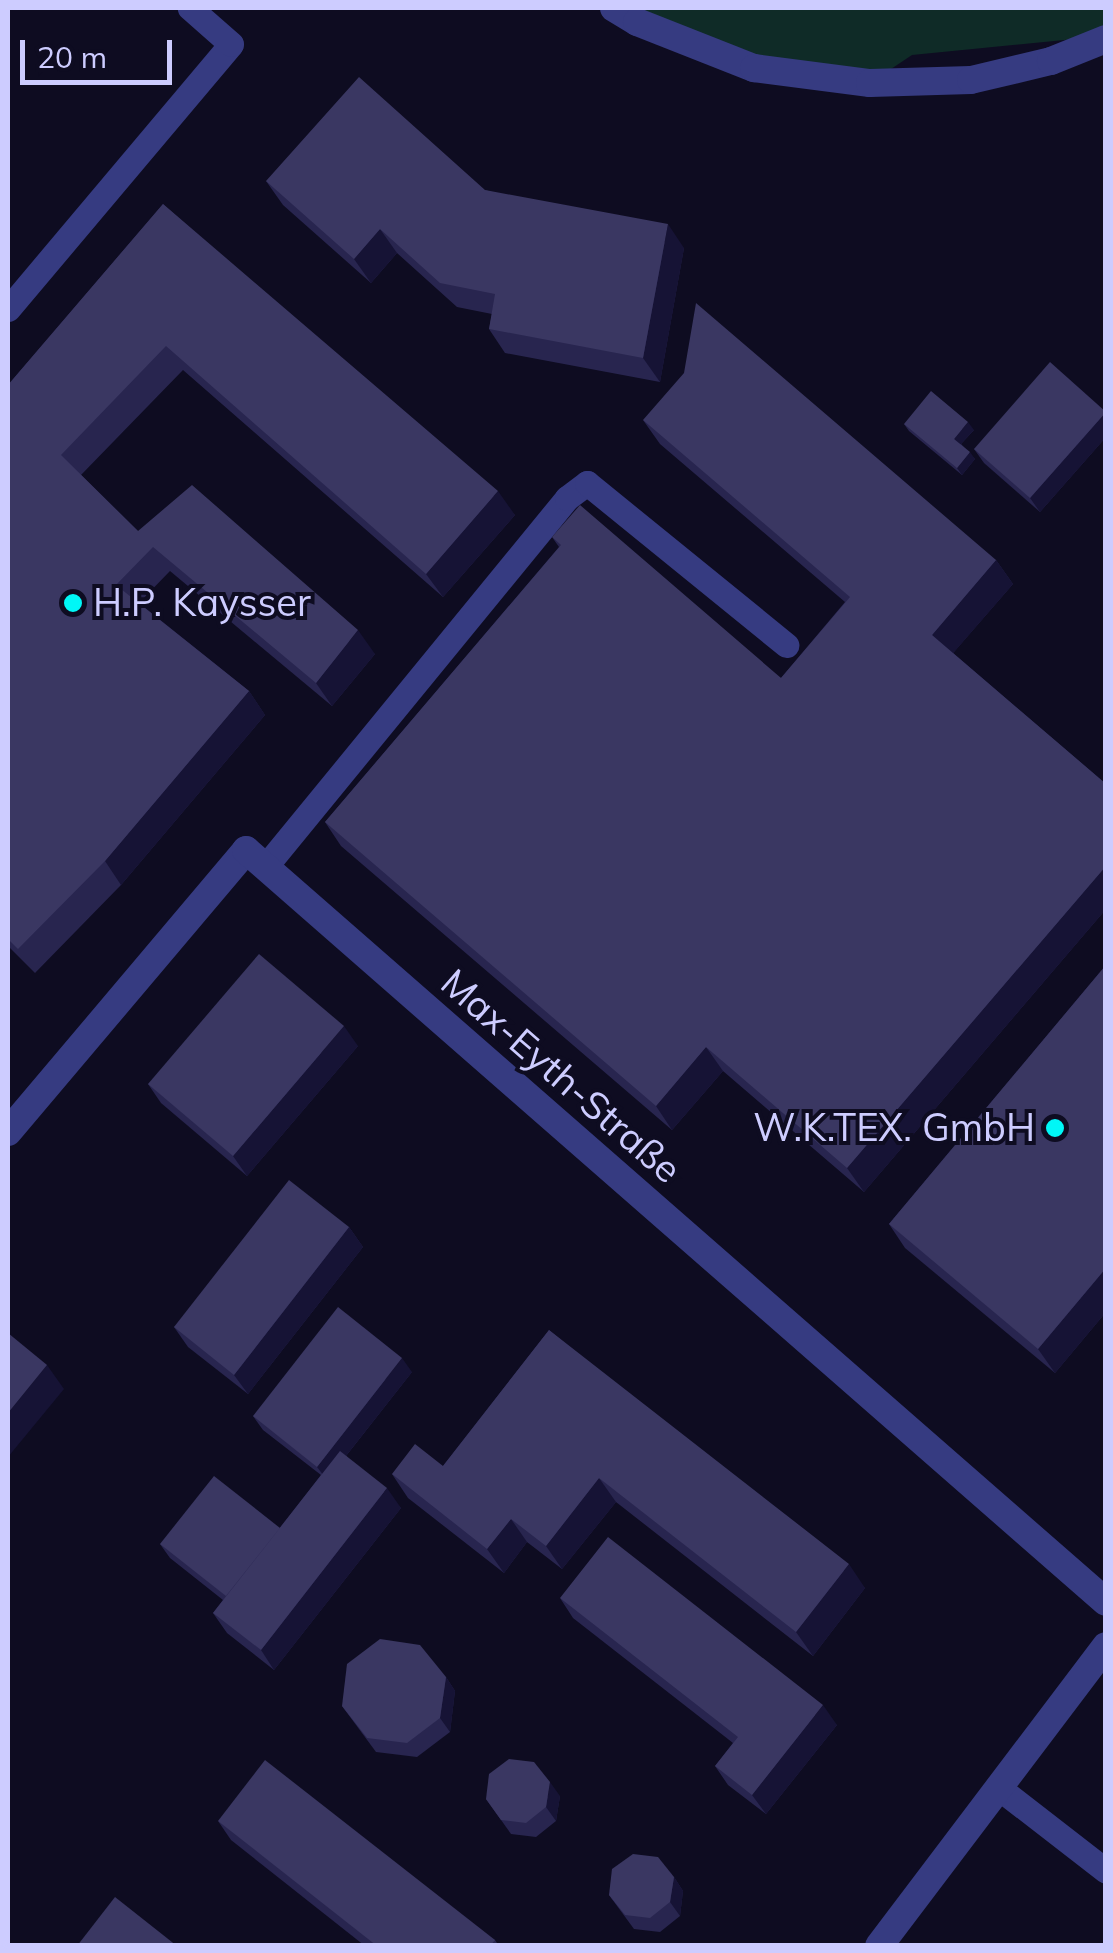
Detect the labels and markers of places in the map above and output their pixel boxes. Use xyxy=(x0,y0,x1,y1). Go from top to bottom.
place label: H.P. Kaysser xyxy=(93,580,311,626)
marker: H.P. Kaysser xyxy=(62,592,84,614)
place label: W.K.TEX. GmbH xyxy=(753,1105,1035,1151)
marker: W.K.TEX. GmbH xyxy=(1044,1117,1066,1139)

